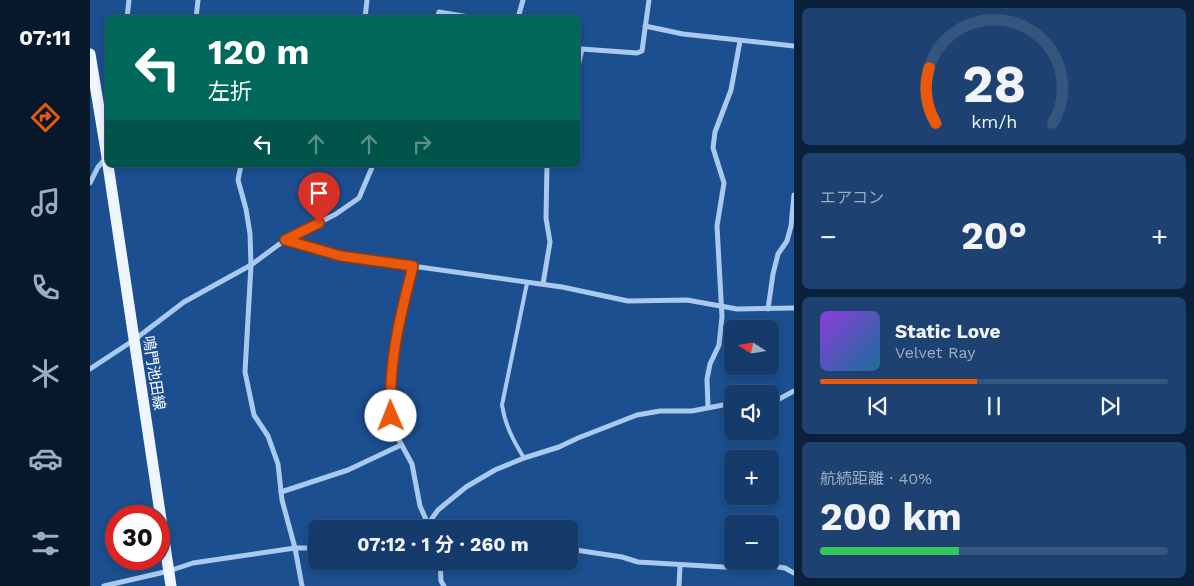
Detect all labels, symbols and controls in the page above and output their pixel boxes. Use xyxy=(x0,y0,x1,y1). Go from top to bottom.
text: 07:11 xyxy=(19,25,71,50)
text: 120 m xyxy=(208,31,309,73)
icon: left xyxy=(125,35,190,100)
text: 28 xyxy=(962,54,1026,115)
text: 左折 xyxy=(208,79,252,104)
icon: directions xyxy=(28,100,63,135)
text: km/h xyxy=(971,111,1017,132)
icon: left xyxy=(249,130,277,158)
icon: ahead xyxy=(302,130,330,158)
icon: ahead xyxy=(355,130,383,158)
icon: right xyxy=(408,130,436,158)
pin xyxy=(298,172,340,223)
icon: arrive xyxy=(305,179,333,207)
icon: music xyxy=(28,185,63,220)
text: エアコン xyxy=(820,188,884,207)
text: 20° xyxy=(961,214,1027,258)
text: − xyxy=(820,220,837,253)
text: + xyxy=(1151,220,1168,253)
icon: phone xyxy=(28,270,63,305)
north arrow xyxy=(724,320,779,375)
map controls xyxy=(724,320,779,570)
text: Static Love xyxy=(895,320,1000,343)
street label: 鳴門池田線 xyxy=(139,335,169,411)
text: Velvet Ray xyxy=(895,343,975,362)
icon: climate xyxy=(28,356,63,391)
button: sound xyxy=(724,385,779,440)
position arrow xyxy=(364,389,416,441)
icon: previous xyxy=(864,392,892,420)
icon: pause xyxy=(980,392,1008,420)
icon: next xyxy=(1096,392,1124,420)
icon: car xyxy=(28,441,63,476)
button: + xyxy=(724,450,779,505)
text: 航続距離 · 40% xyxy=(820,469,932,488)
text: 200 km xyxy=(820,495,962,539)
speed limit sign: 30 xyxy=(105,505,170,570)
button: − xyxy=(724,515,779,570)
icon: filters xyxy=(28,526,63,561)
text: 07:12 · 1 分 · 260 m xyxy=(357,533,529,556)

